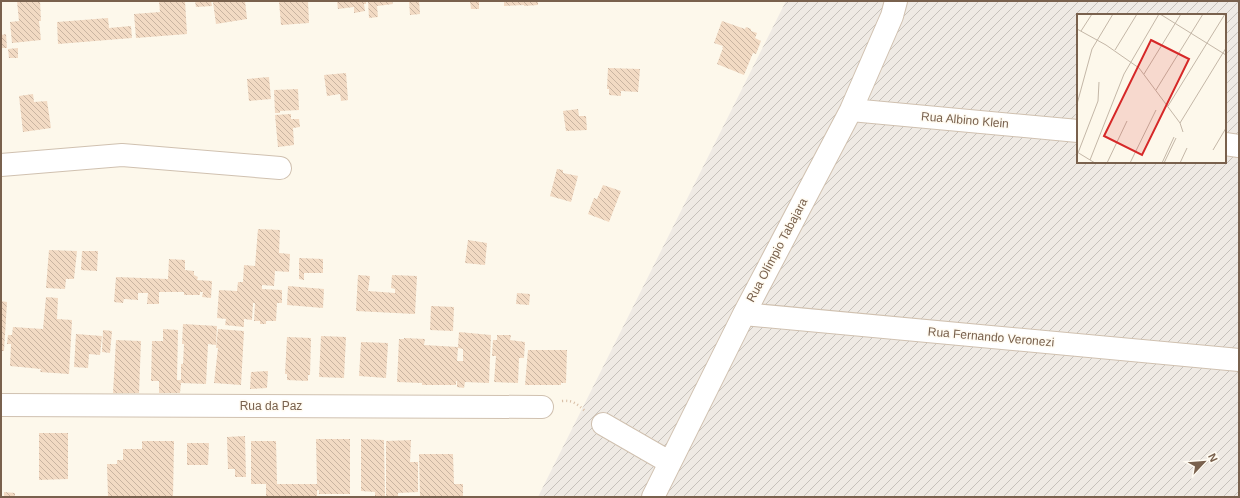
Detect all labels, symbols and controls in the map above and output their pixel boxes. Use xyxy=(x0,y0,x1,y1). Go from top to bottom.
inset map xyxy=(1077,14,1226,163)
street label: Rua Albino Klein xyxy=(921,109,1009,131)
street label: Rua Olímpio Tabajara xyxy=(744,195,811,304)
street label: Rua Fernando Veronezi xyxy=(927,325,1055,349)
street label: Rua da Paz xyxy=(240,399,302,413)
north arrow xyxy=(1184,442,1224,482)
text: N xyxy=(1206,451,1220,464)

